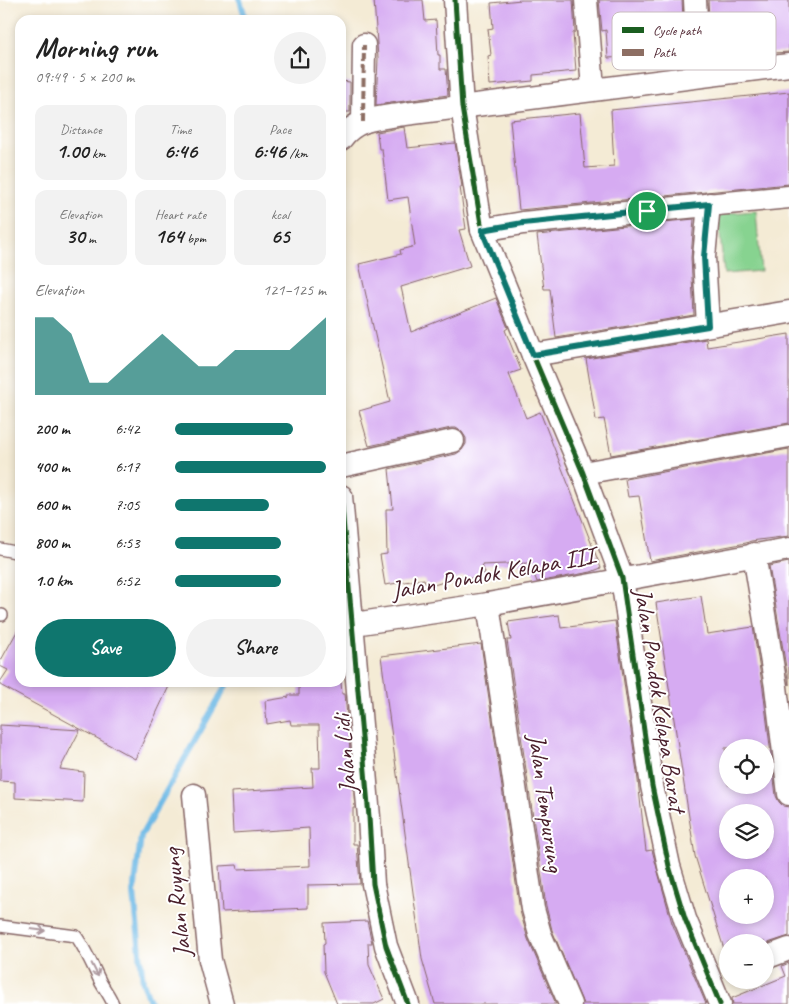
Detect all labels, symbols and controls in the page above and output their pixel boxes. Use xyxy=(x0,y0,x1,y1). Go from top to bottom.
legend xyxy=(612,12,776,70)
text: Cycle path xyxy=(653,22,702,39)
text: Morning run xyxy=(35,30,157,65)
button: share xyxy=(274,32,326,84)
text: Path xyxy=(653,44,677,61)
text: 09:49 · 5 × 200 m xyxy=(35,67,134,87)
text: Distance xyxy=(60,121,102,138)
text: Time xyxy=(170,121,191,138)
text: Pace xyxy=(269,121,291,138)
text: 1.00 xyxy=(56,138,89,164)
text: 6:46 xyxy=(164,138,197,164)
text: 6:46 xyxy=(253,138,286,164)
text: km xyxy=(89,145,106,162)
text: /km xyxy=(286,145,308,162)
pin xyxy=(626,190,668,232)
icon: arrive xyxy=(633,197,661,225)
text: Elevation xyxy=(59,206,102,223)
text: Heart rate xyxy=(155,206,206,223)
text: kcal xyxy=(271,206,289,223)
text: 30 xyxy=(66,223,85,249)
text: 164 xyxy=(155,223,184,249)
text: 65 xyxy=(271,223,290,249)
text: m xyxy=(85,230,96,247)
text: bpm xyxy=(184,230,206,247)
text: Elevation xyxy=(35,280,84,300)
text: 121–125 m xyxy=(263,280,326,300)
text: 200 m xyxy=(35,419,70,439)
text: 6:42 xyxy=(115,419,140,439)
text: 400 m xyxy=(35,457,70,477)
text: 6:17 xyxy=(115,457,140,477)
text: 600 m xyxy=(35,495,70,515)
text: 7:05 xyxy=(115,495,140,515)
text: 800 m xyxy=(35,533,70,553)
text: 6:53 xyxy=(115,533,140,553)
street label: Jalan Pondok Kelapa III xyxy=(388,538,602,607)
text: 1.0 km xyxy=(35,571,72,591)
text: 6:52 xyxy=(115,571,140,591)
street label: Jalan Pondok Kelapa Barat xyxy=(626,585,694,818)
button: Save xyxy=(35,619,176,677)
button: Share xyxy=(186,619,326,677)
street label: Jalan Lidi xyxy=(325,710,364,796)
street label: Jalan Tempurung xyxy=(520,731,572,875)
map controls xyxy=(719,739,774,989)
button: locate xyxy=(719,739,774,794)
button: layers xyxy=(719,804,774,859)
street label: Jalan Ruyung xyxy=(155,845,199,960)
button: + xyxy=(719,869,774,924)
one-way arrow xyxy=(30,925,46,935)
button: − xyxy=(719,934,774,989)
one-way arrow xyxy=(91,962,100,977)

